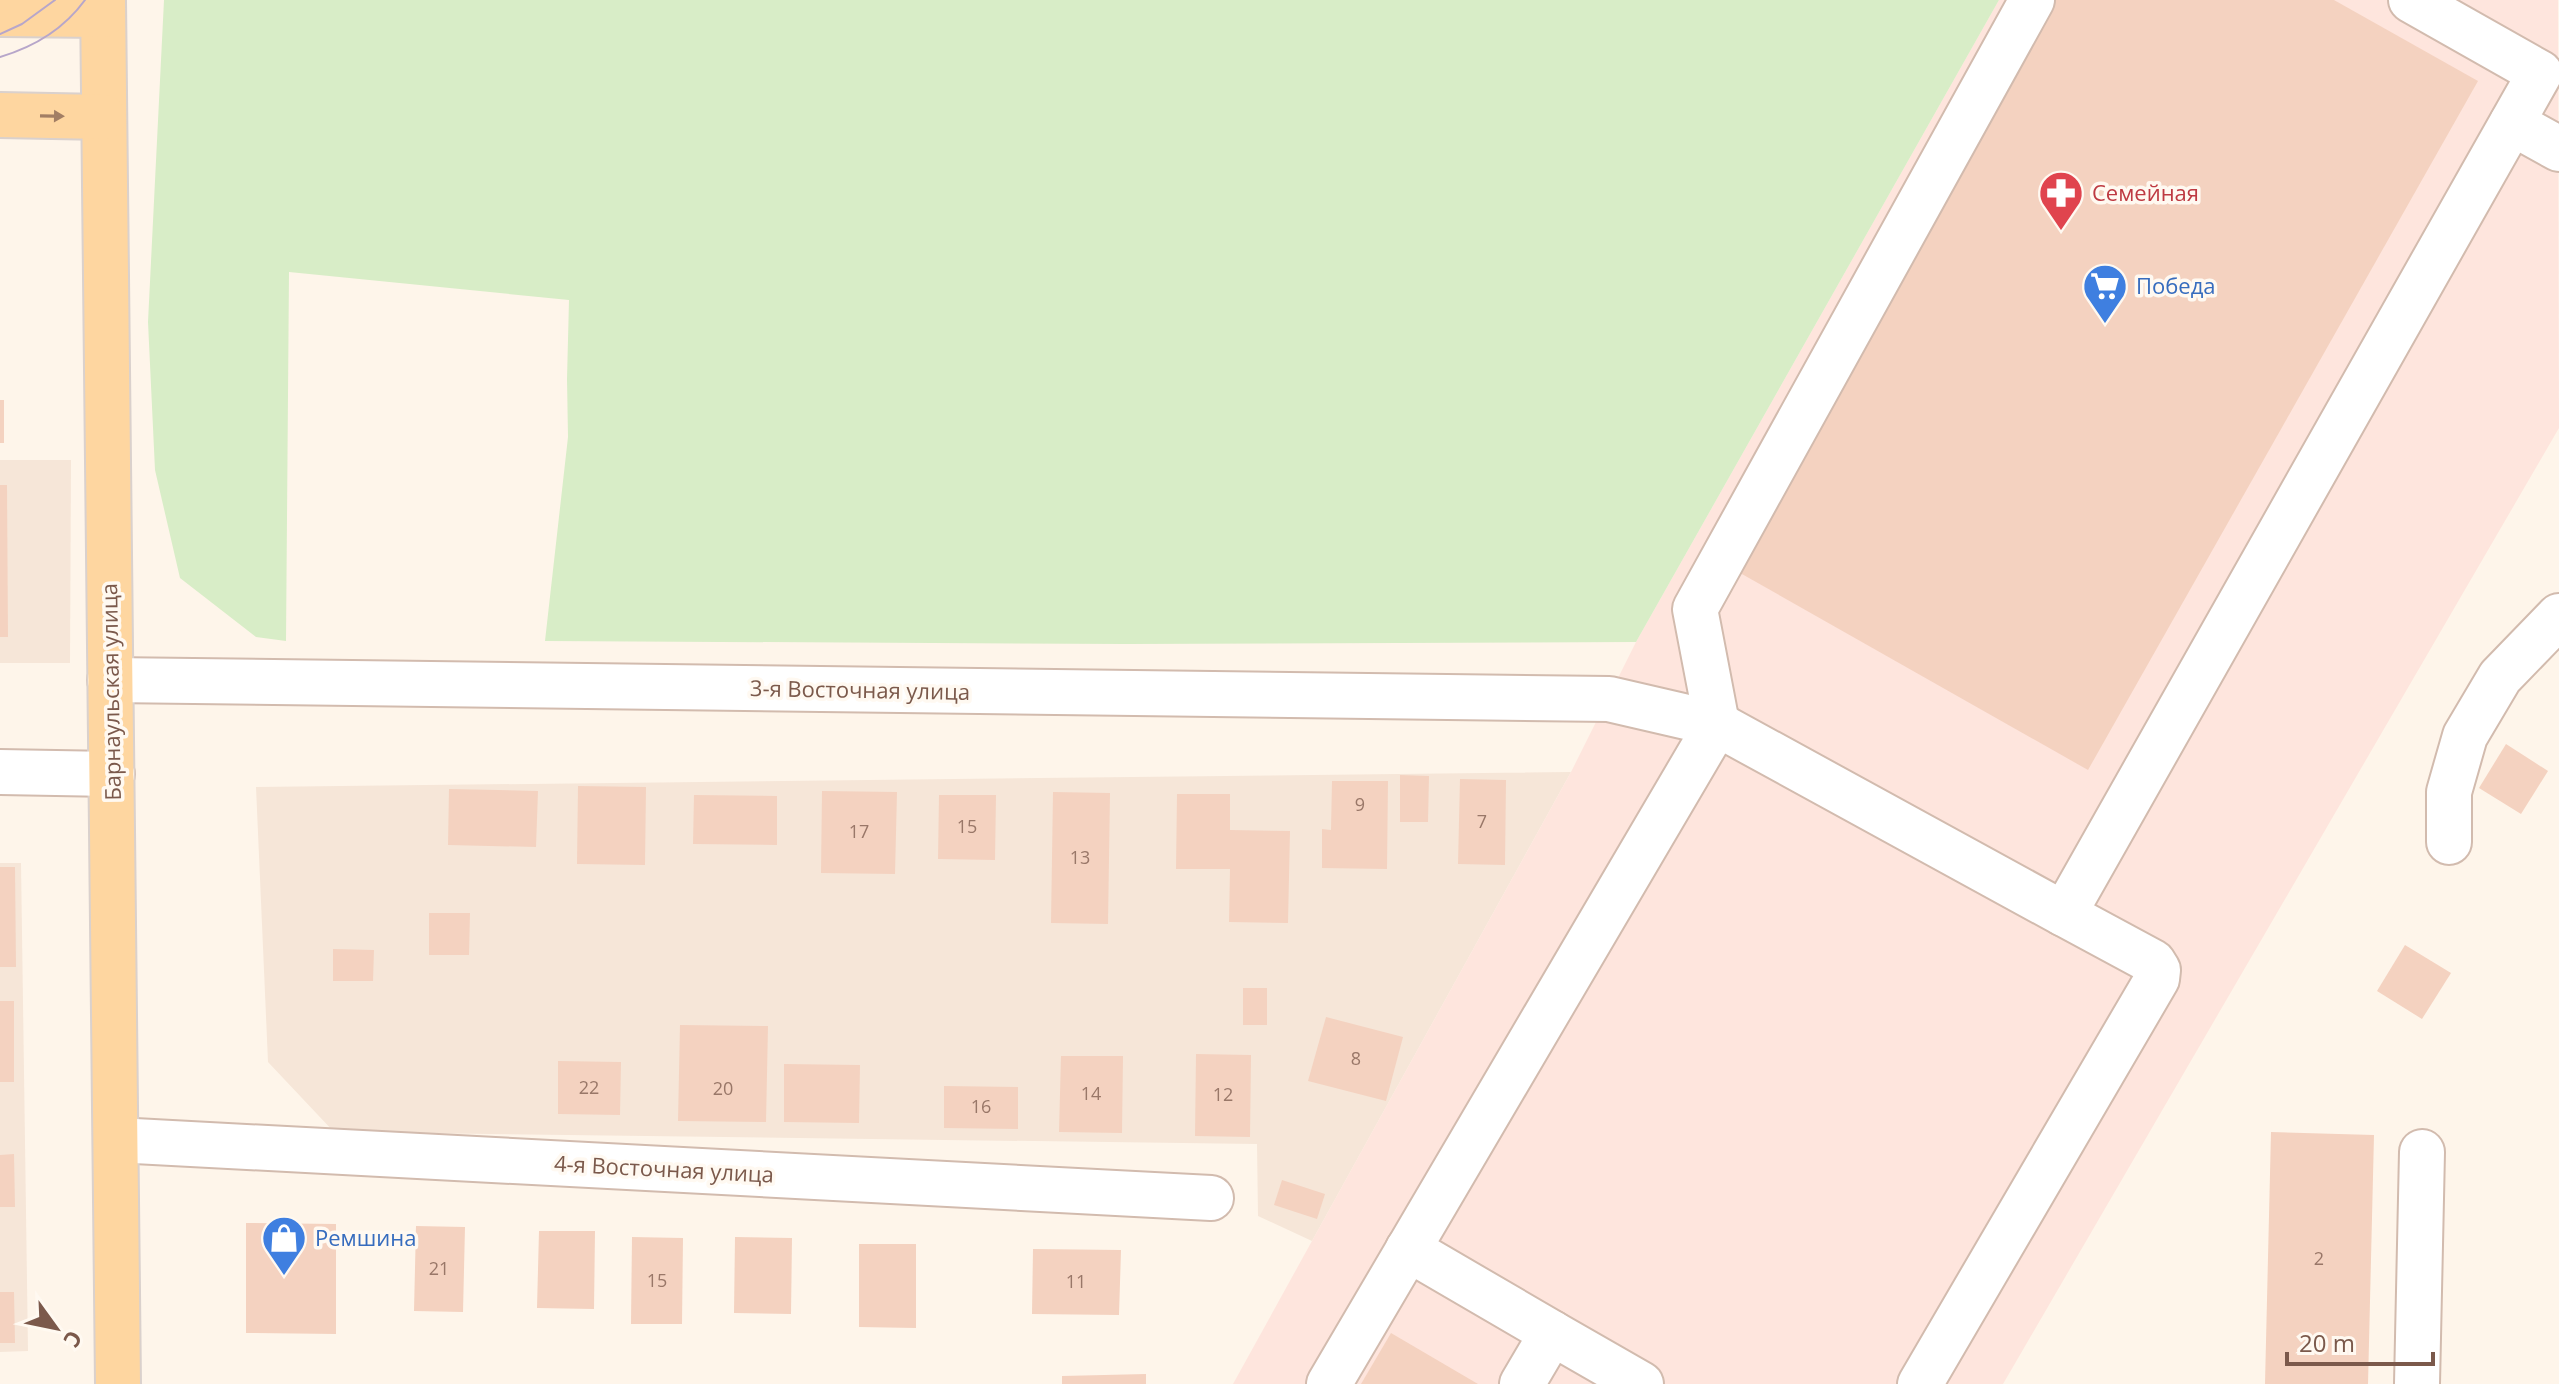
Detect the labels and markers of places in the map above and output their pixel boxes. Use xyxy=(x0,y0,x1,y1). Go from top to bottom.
pharmacy icon: Семейная xyxy=(2037,169,2085,232)
place label: Семейная xyxy=(2092,177,2199,207)
supermarket icon: Победа xyxy=(2081,262,2129,325)
place label: Победа xyxy=(2136,270,2216,300)
shop icon: Ремшина xyxy=(260,1214,308,1277)
place label: Ремшина xyxy=(315,1222,416,1252)

